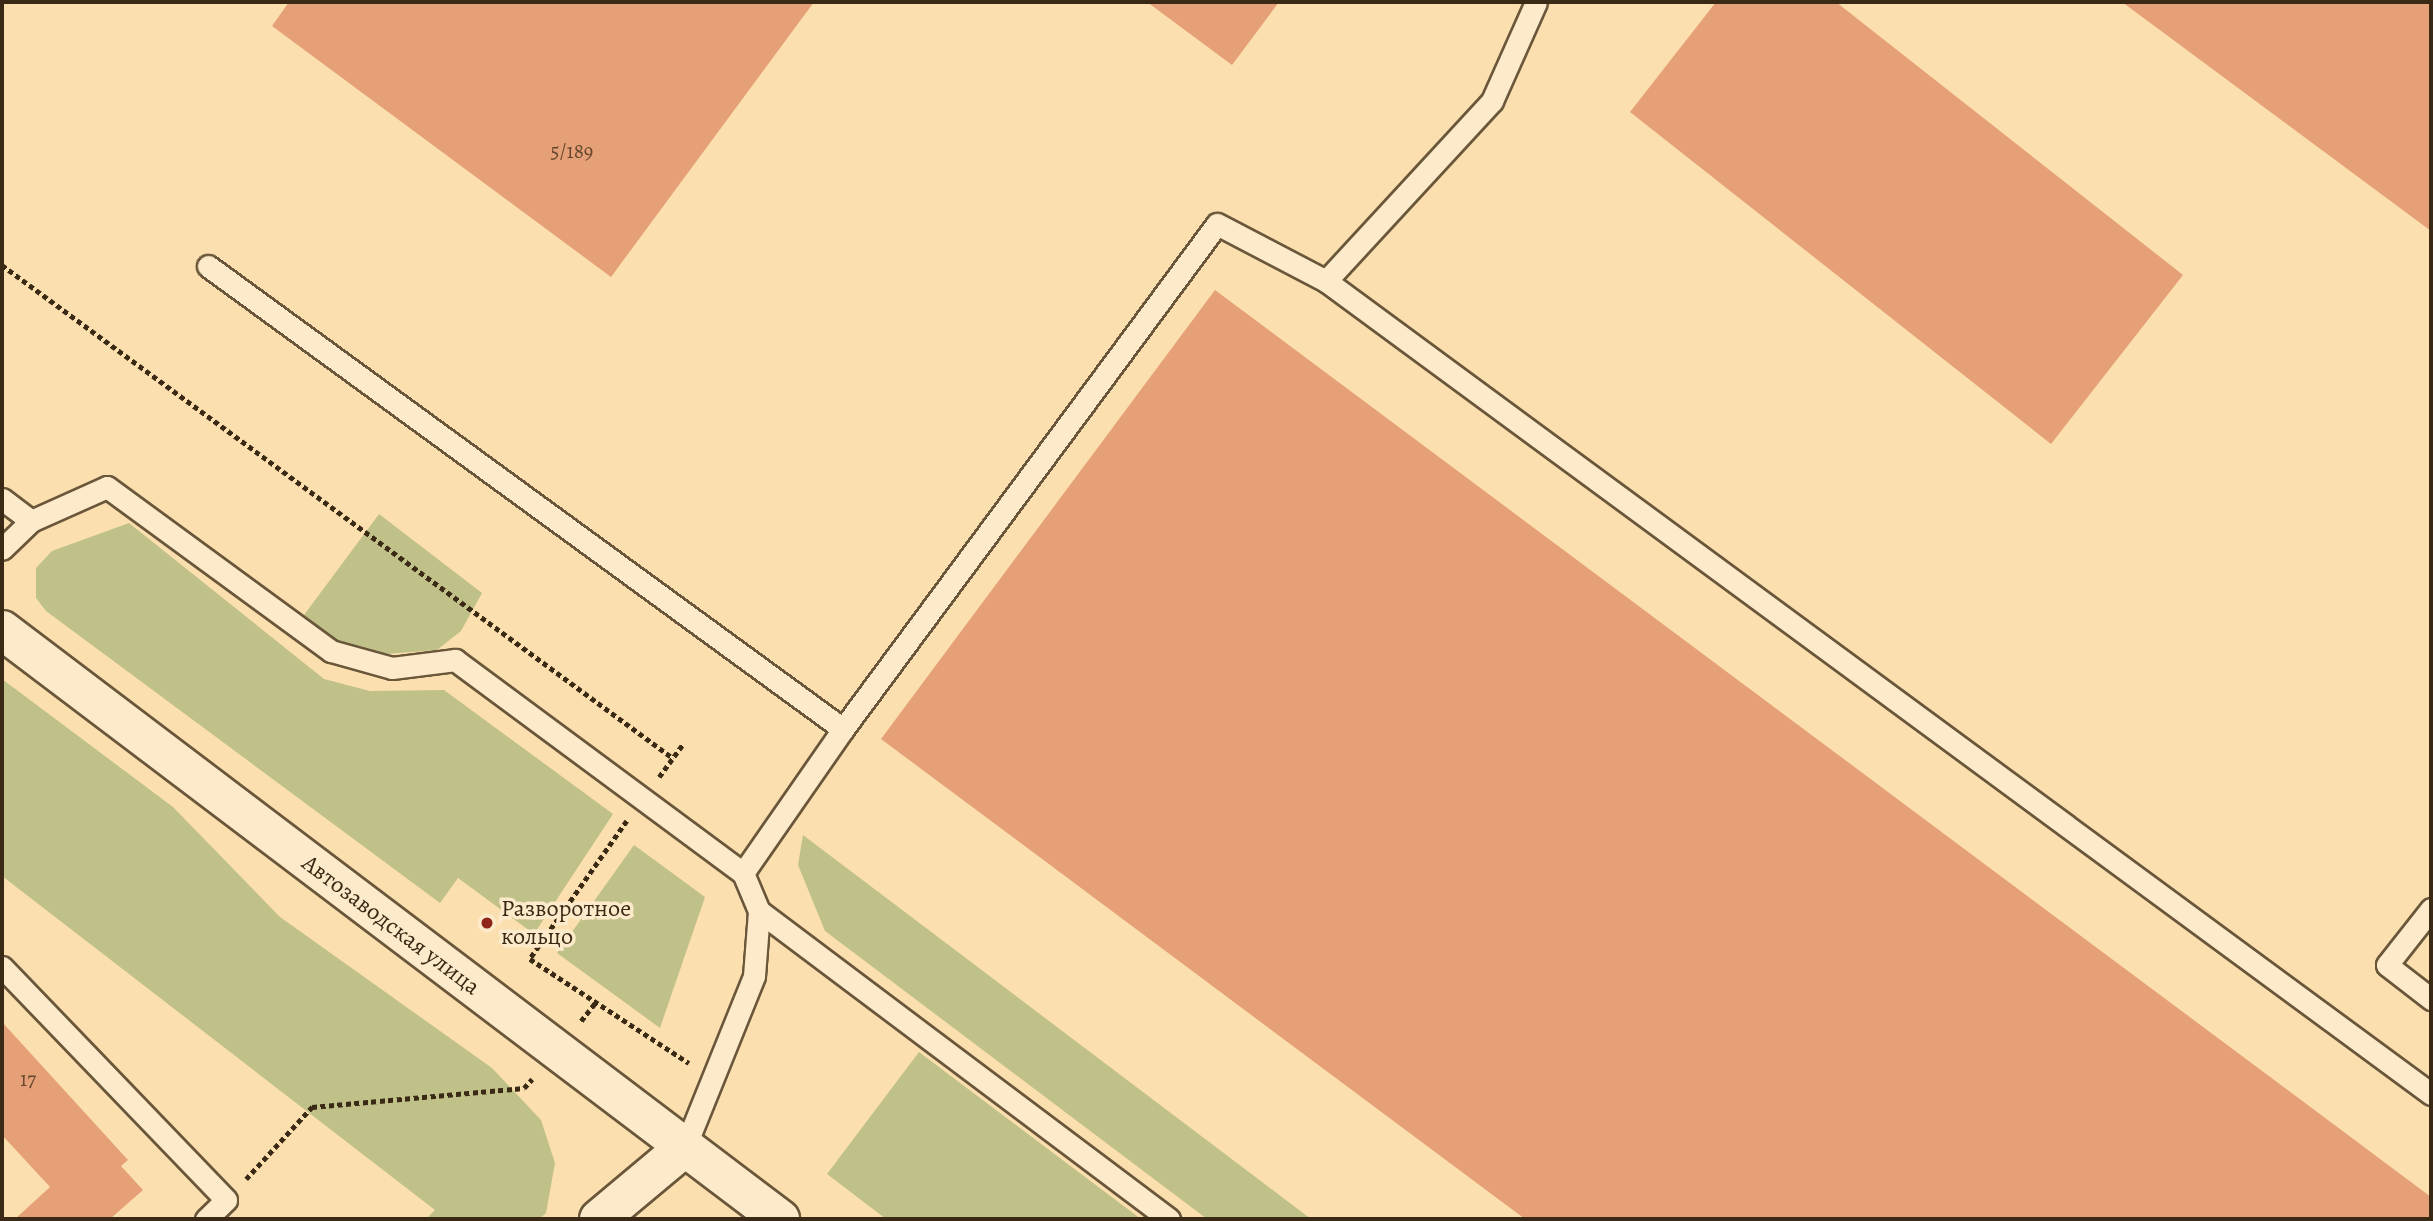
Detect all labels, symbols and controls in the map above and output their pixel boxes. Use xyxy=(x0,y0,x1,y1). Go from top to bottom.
house number: 5/189 xyxy=(551,138,593,164)
street label: Автозаводская улица xyxy=(296,849,486,1001)
place label: Разворотное кольцо xyxy=(501,895,631,951)
marker: Разворотное кольцо xyxy=(479,915,495,931)
house number: 17 xyxy=(20,1066,36,1092)

